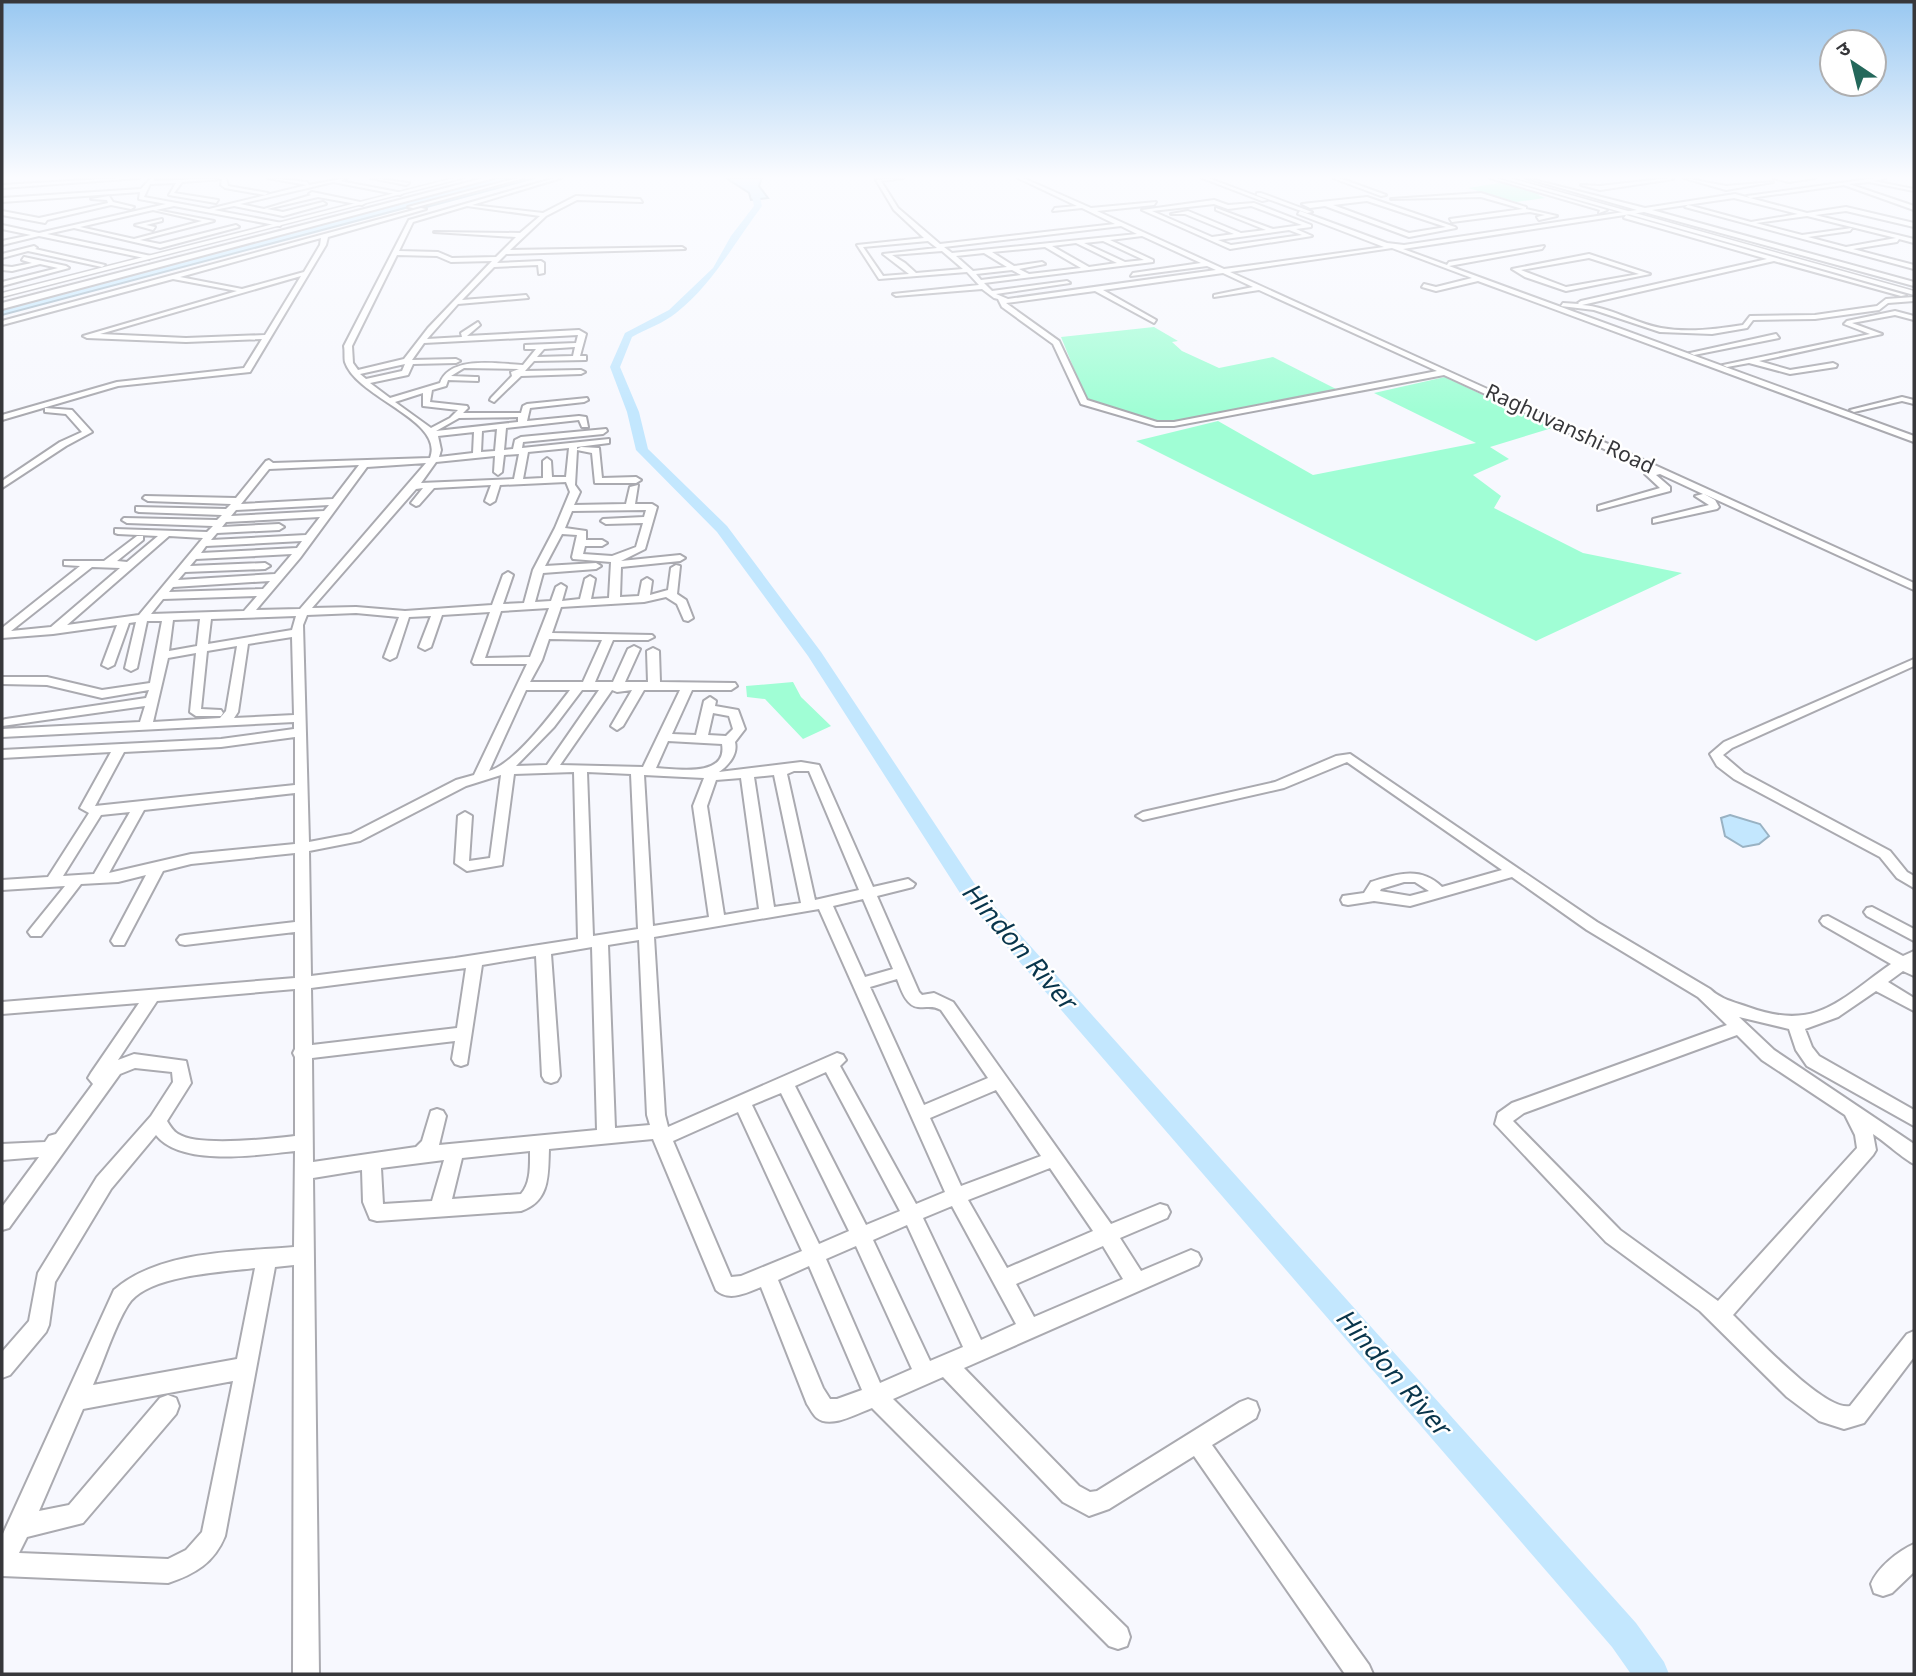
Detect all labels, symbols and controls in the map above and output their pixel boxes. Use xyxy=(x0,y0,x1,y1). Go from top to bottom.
north arrow xyxy=(1818,28,1888,98)
text: उ xyxy=(1833,37,1857,65)
street label: Raghuvanshi Road xyxy=(1480,379,1658,482)
water label: Hindon River xyxy=(952,877,1084,1021)
water label: Hindon River xyxy=(1326,1303,1458,1447)

